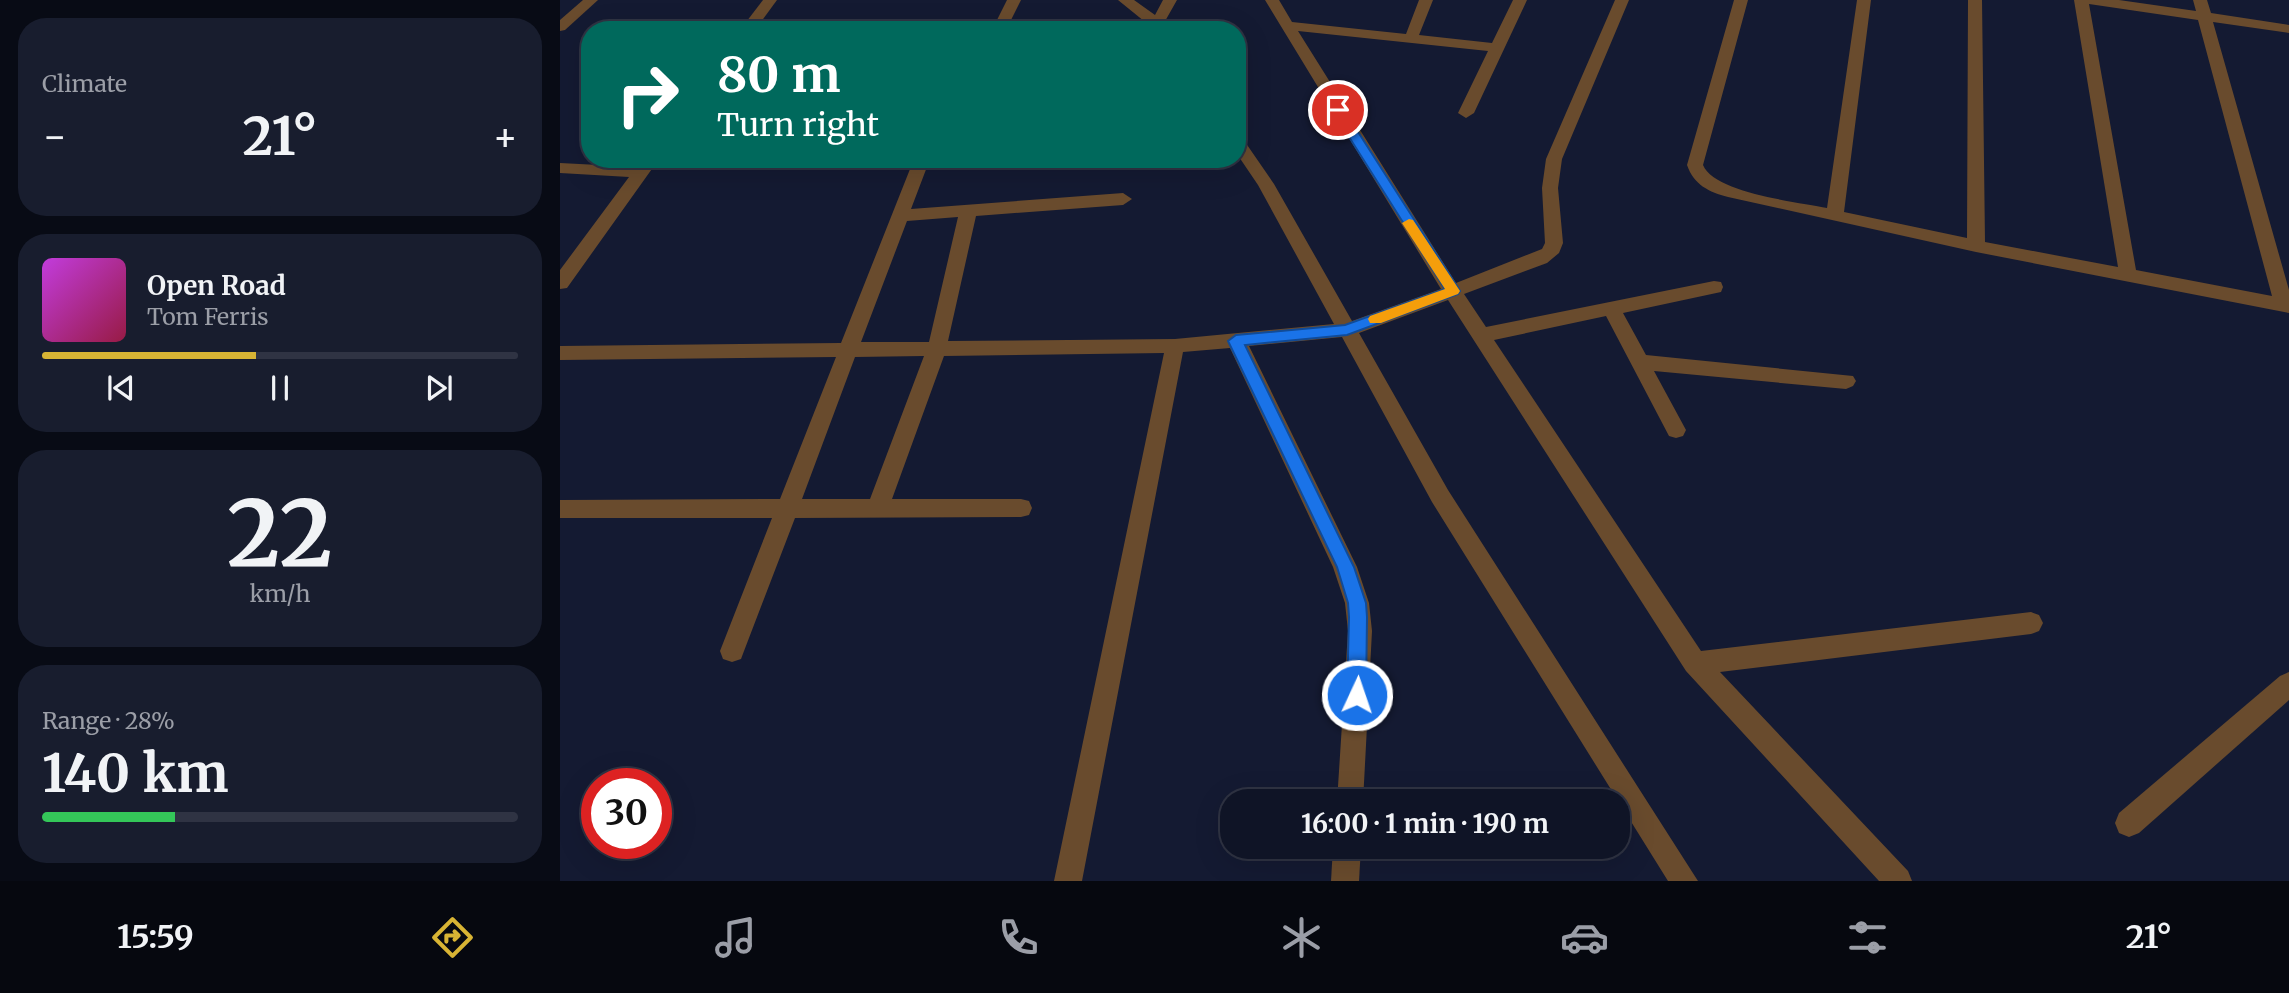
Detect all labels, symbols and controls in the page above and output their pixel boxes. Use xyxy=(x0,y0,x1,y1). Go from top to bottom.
text: 80 m xyxy=(717,44,840,105)
icon: right xyxy=(602,49,693,140)
text: Climate xyxy=(42,69,127,98)
pin xyxy=(1308,80,1368,140)
icon: arrive xyxy=(1319,91,1357,129)
text: 21° xyxy=(242,104,318,169)
text: Turn right xyxy=(717,105,879,145)
text: − xyxy=(42,113,67,160)
text: + xyxy=(493,113,518,160)
text: Open Road xyxy=(147,269,286,302)
text: Tom Ferris xyxy=(147,302,269,331)
icon: previous xyxy=(102,369,140,407)
icon: pause xyxy=(261,369,299,407)
icon: next xyxy=(420,369,458,407)
text: 22 xyxy=(227,476,333,591)
text: km/h xyxy=(250,579,310,608)
position arrow xyxy=(1320,658,1394,732)
text: Range · 28% xyxy=(42,706,175,735)
text: 140 km xyxy=(42,741,229,806)
speed limit sign: 30 xyxy=(581,768,672,859)
text: 16:00 · 1 min · 190 m xyxy=(1301,807,1549,840)
icon: directions xyxy=(428,913,477,962)
icon: music xyxy=(711,913,760,962)
icon: phone xyxy=(994,913,1043,962)
icon: climate xyxy=(1277,913,1326,962)
icon: car xyxy=(1560,913,1609,962)
icon: filters xyxy=(1843,913,1892,962)
text: 15:59 xyxy=(117,917,194,957)
text: 21° xyxy=(2126,917,2172,957)

